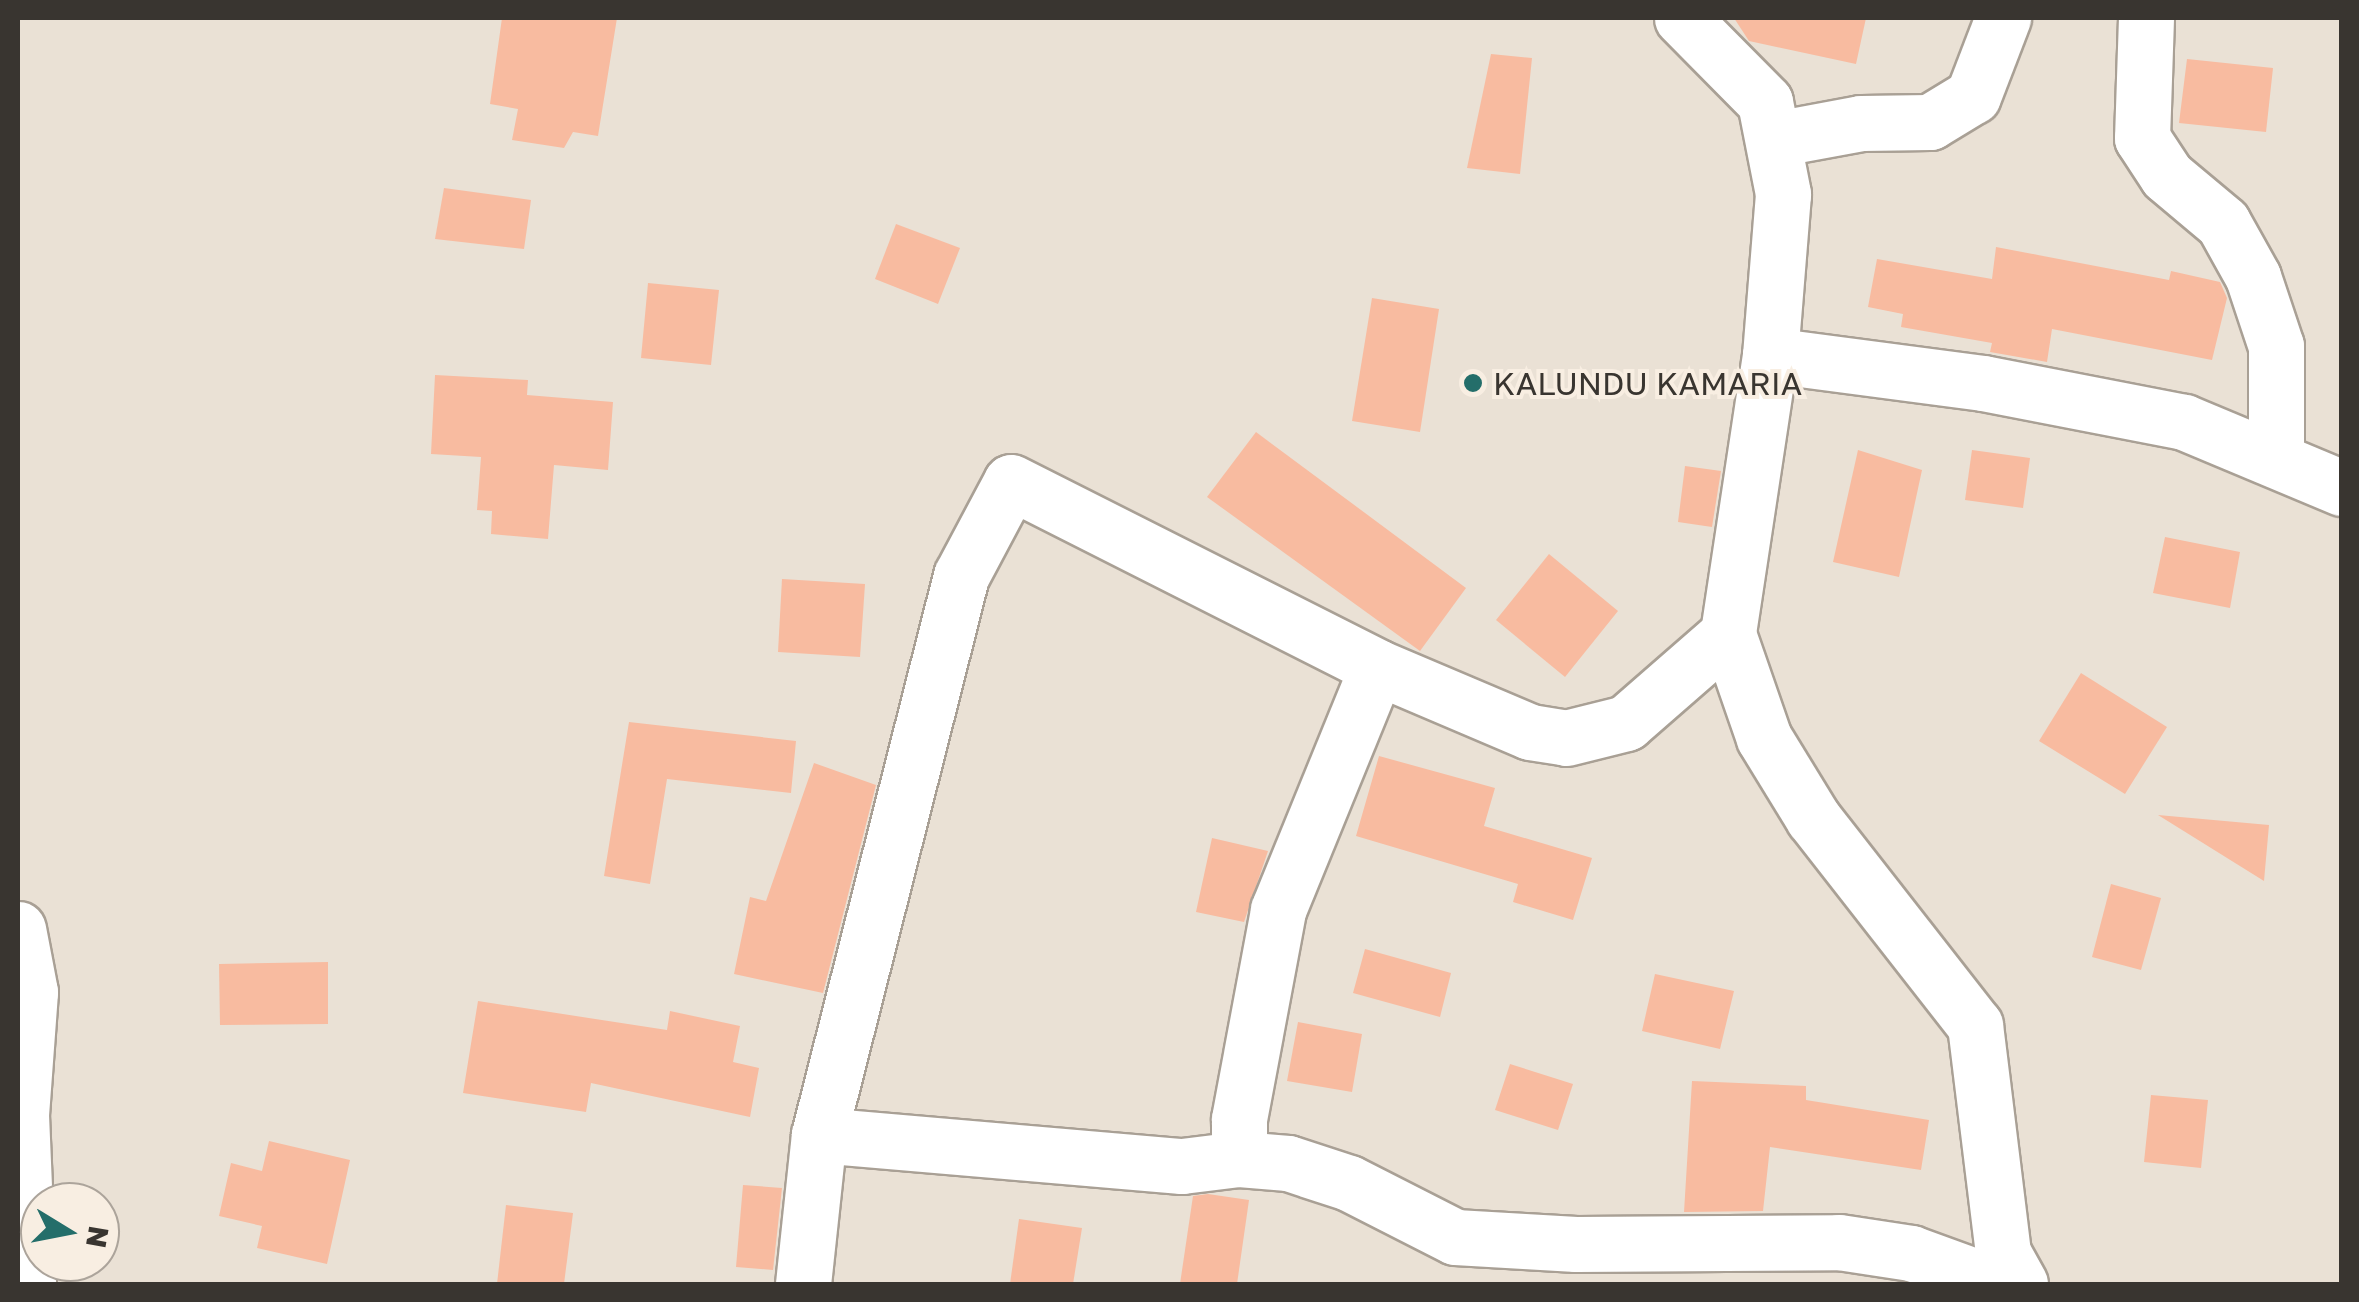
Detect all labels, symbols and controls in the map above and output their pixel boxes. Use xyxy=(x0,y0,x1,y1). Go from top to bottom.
place label: KALUNDU KAMARIA xyxy=(1493,364,1802,402)
marker: KALUNDU KAMARIA xyxy=(1462,372,1484,394)
north arrow xyxy=(20,1182,120,1282)
text: N xyxy=(80,1224,116,1250)

